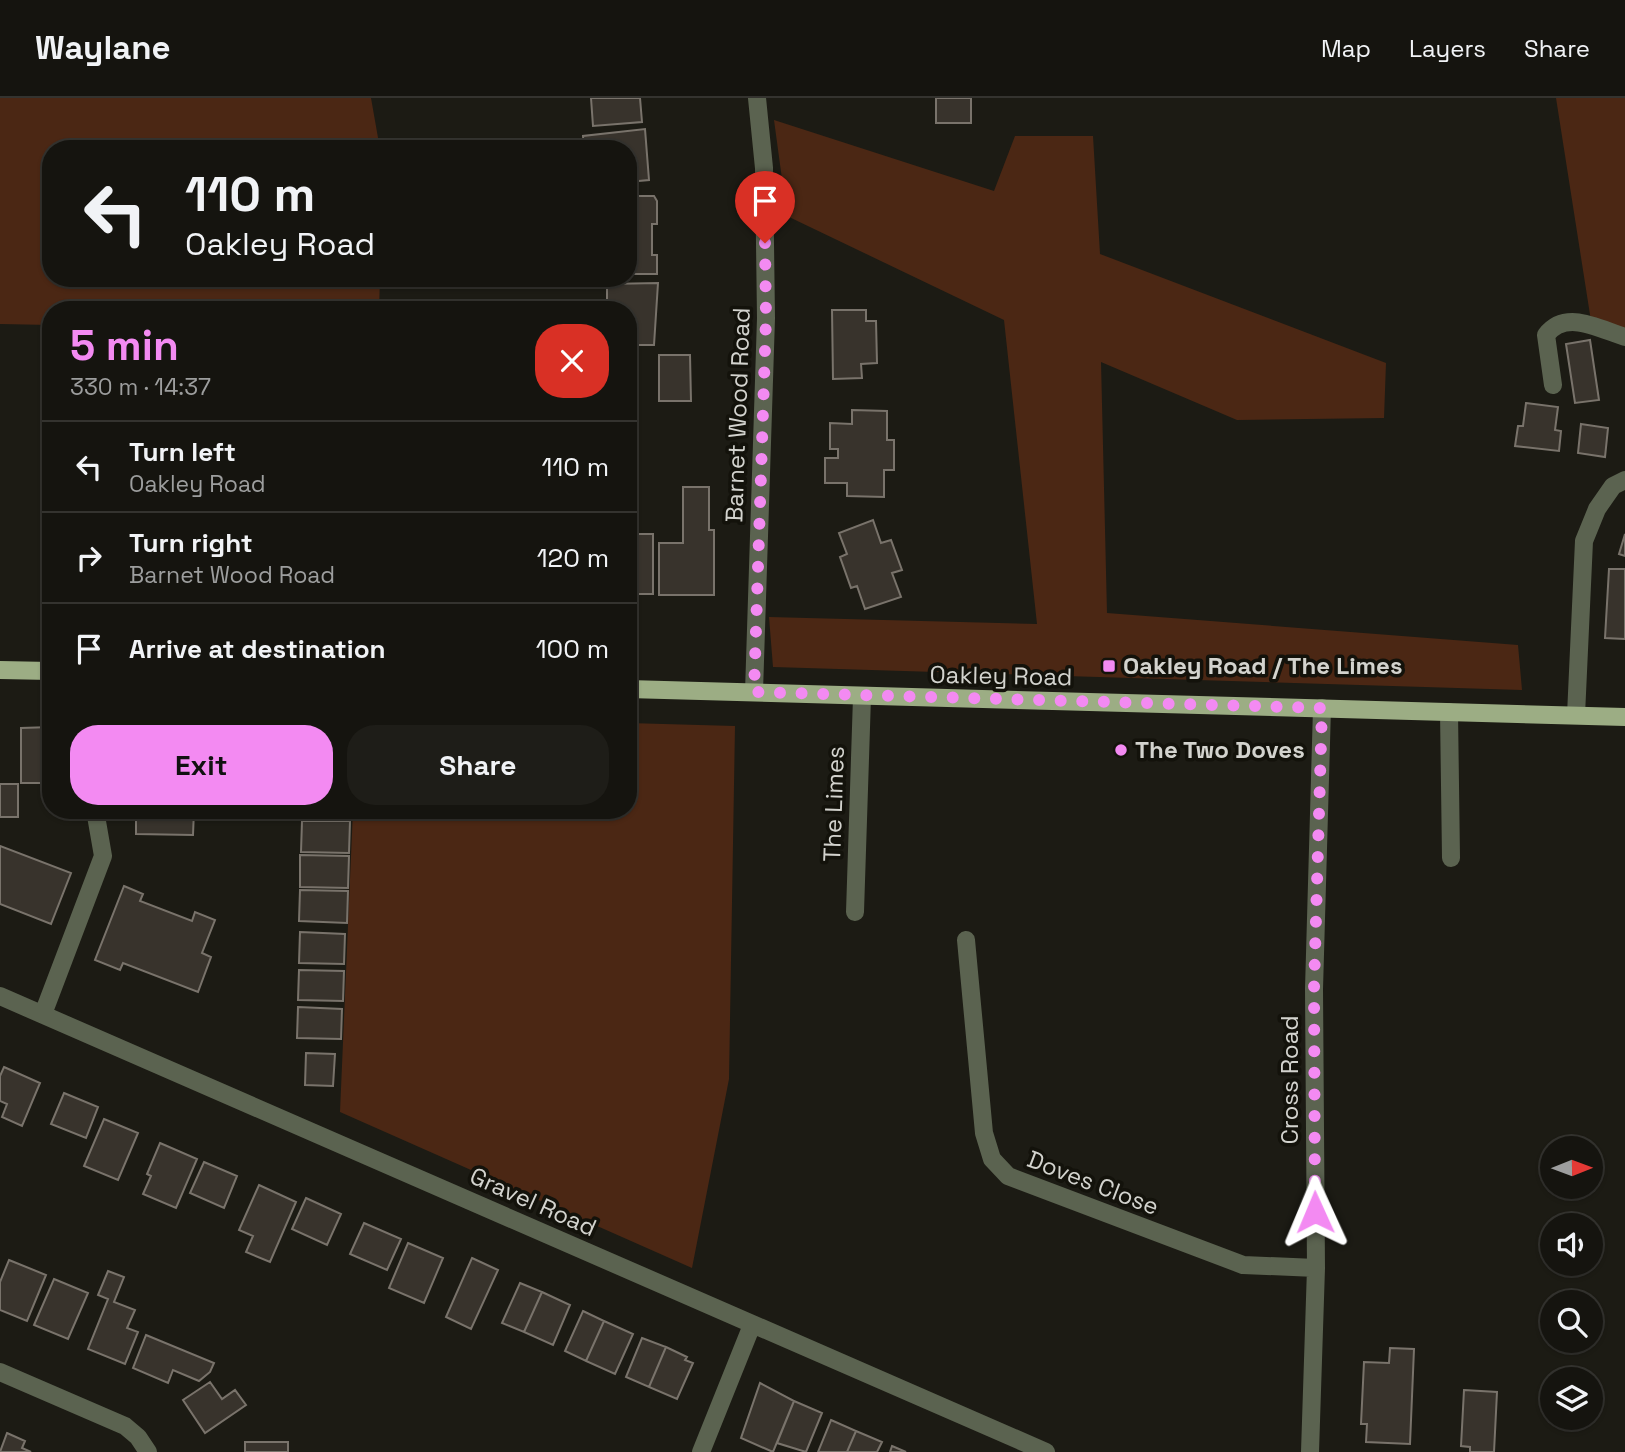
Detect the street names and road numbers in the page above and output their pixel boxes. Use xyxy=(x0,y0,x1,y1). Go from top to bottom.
street label: Barnet Wood Road xyxy=(718,307,757,523)
street label: Oakley Road xyxy=(929,659,1073,692)
street label: The Limes xyxy=(816,746,851,862)
street label: Cross Road xyxy=(1274,1015,1305,1145)
street label: Doves Close xyxy=(1023,1143,1163,1222)
street label: Gravel Road xyxy=(465,1160,601,1243)

